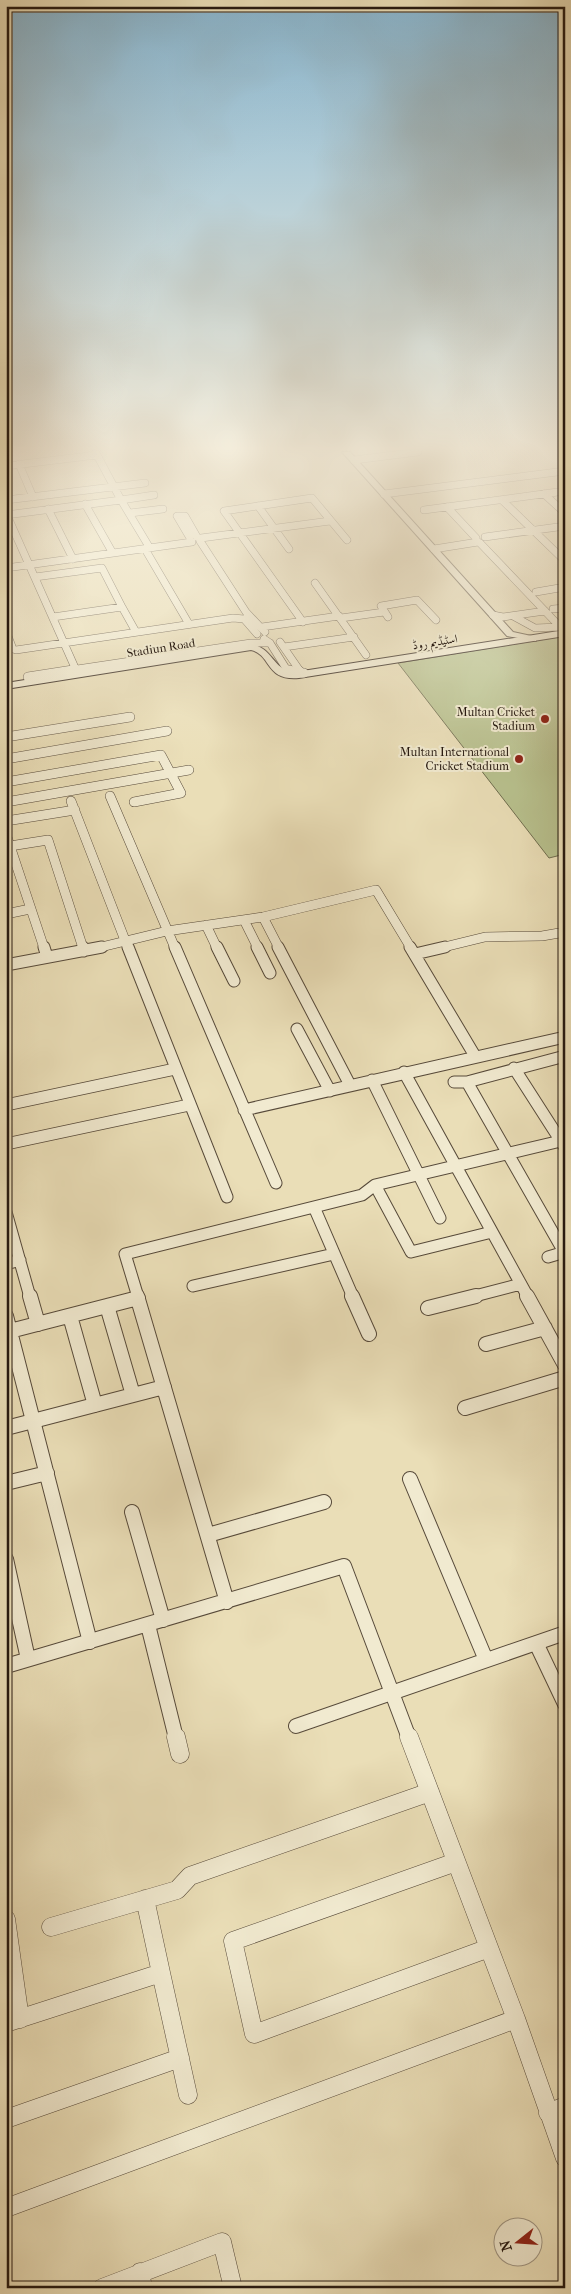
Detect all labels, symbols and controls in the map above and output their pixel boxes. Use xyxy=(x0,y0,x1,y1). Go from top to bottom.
street label: اسٹیڈیم روڈ xyxy=(411,631,460,656)
street label: Stadiun Road xyxy=(126,636,197,660)
place label: Multan Cricket Stadium xyxy=(457,705,536,733)
marker: Multan Cricket Stadium xyxy=(539,713,551,725)
place label: Multan International Cricket Stadium xyxy=(400,745,510,773)
marker: Multan International Cricket Stadium xyxy=(513,753,525,765)
north arrow xyxy=(494,2216,544,2266)
text: N xyxy=(496,2238,516,2253)

